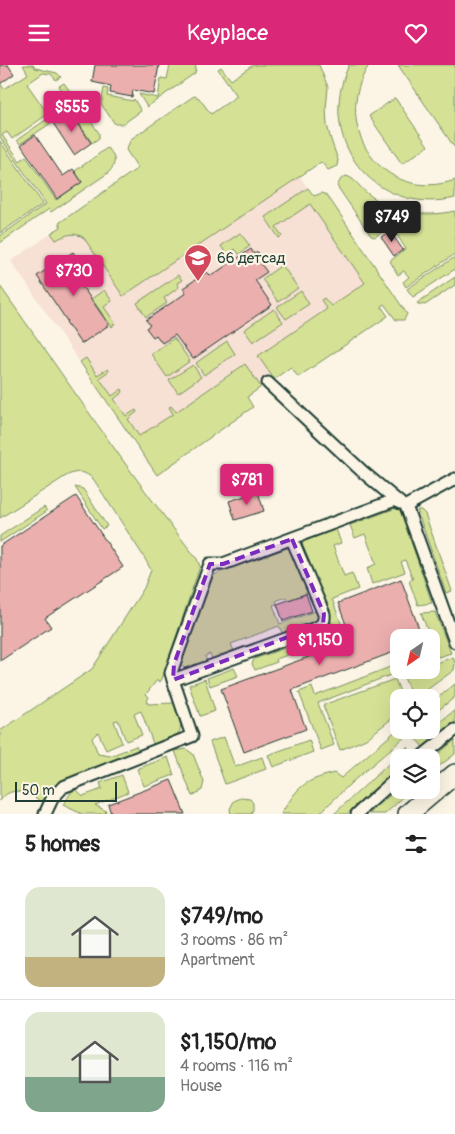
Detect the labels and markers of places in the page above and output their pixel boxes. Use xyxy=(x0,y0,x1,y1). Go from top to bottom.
pin: $555 xyxy=(42,91,102,133)
pin: $749 xyxy=(362,201,422,243)
school or university icon: 66 детсад xyxy=(183,243,213,282)
place label: 66 детсад xyxy=(217,249,285,268)
pin: $730 xyxy=(44,255,104,297)
pin: $781 xyxy=(217,463,277,506)
pin: $1,150 xyxy=(279,623,361,666)

